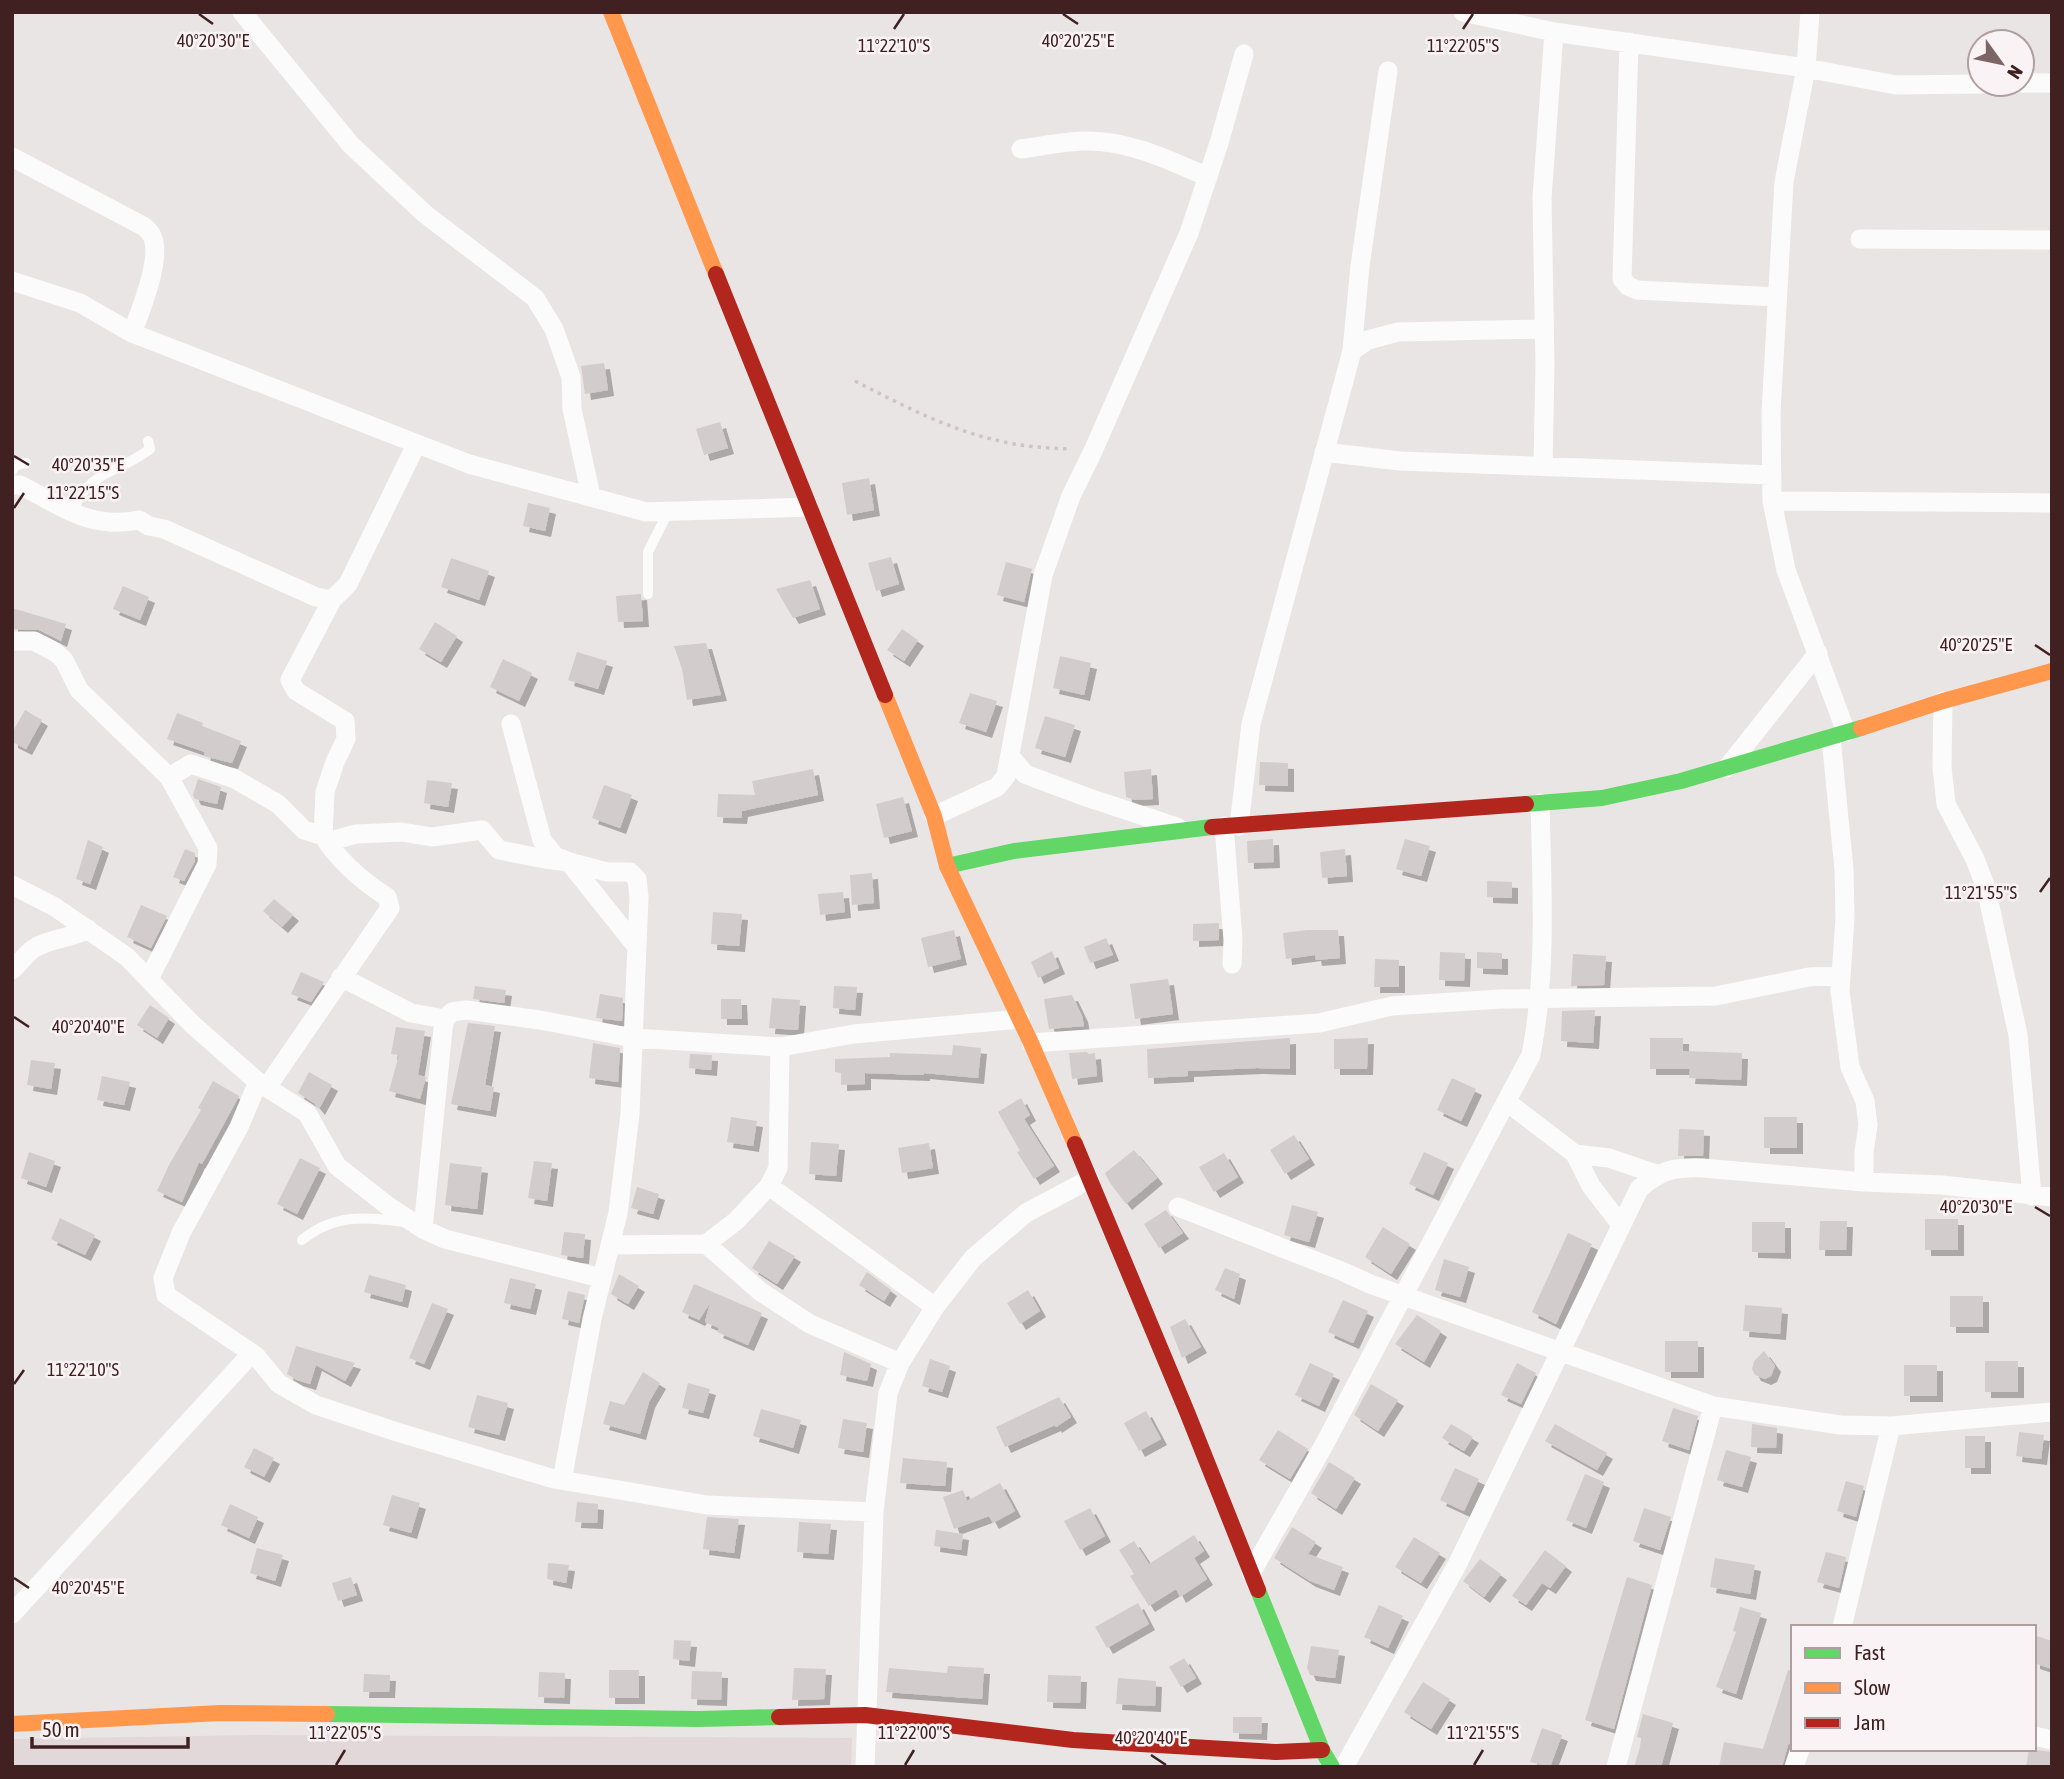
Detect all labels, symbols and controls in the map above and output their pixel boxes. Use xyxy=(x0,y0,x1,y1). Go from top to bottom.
north arrow xyxy=(1966,28,2036,98)
text: 40°20'30"E xyxy=(177,30,249,51)
text: 40°20'25"E xyxy=(1042,30,1114,51)
text: 11°22'10"S xyxy=(858,35,930,56)
text: 11°22'05"S xyxy=(1427,35,1499,56)
text: N xyxy=(2003,62,2028,83)
text: 40°20'35"E xyxy=(52,454,124,475)
text: 11°22'15"S xyxy=(47,482,119,503)
text: 40°20'25"E xyxy=(1940,634,2012,655)
text: 11°21'55"S xyxy=(1945,882,2017,903)
text: 40°20'40"E xyxy=(52,1016,124,1037)
text: 40°20'30"E xyxy=(1940,1196,2012,1217)
text: 11°22'10"S xyxy=(47,1359,119,1380)
text: 40°20'45"E xyxy=(52,1577,124,1598)
legend xyxy=(1791,1625,2036,1751)
text: Fast xyxy=(1854,1640,1885,1664)
text: Slow xyxy=(1854,1675,1891,1699)
scale bar xyxy=(32,1706,187,1750)
text: Jam xyxy=(1854,1710,1886,1734)
text: 50 m xyxy=(42,1717,80,1741)
text: 11°22'05"S xyxy=(309,1722,381,1743)
text: 11°22'00"S xyxy=(878,1722,950,1743)
text: 11°21'55"S xyxy=(1447,1722,1519,1743)
text: 40°20'40"E xyxy=(1115,1727,1187,1748)

